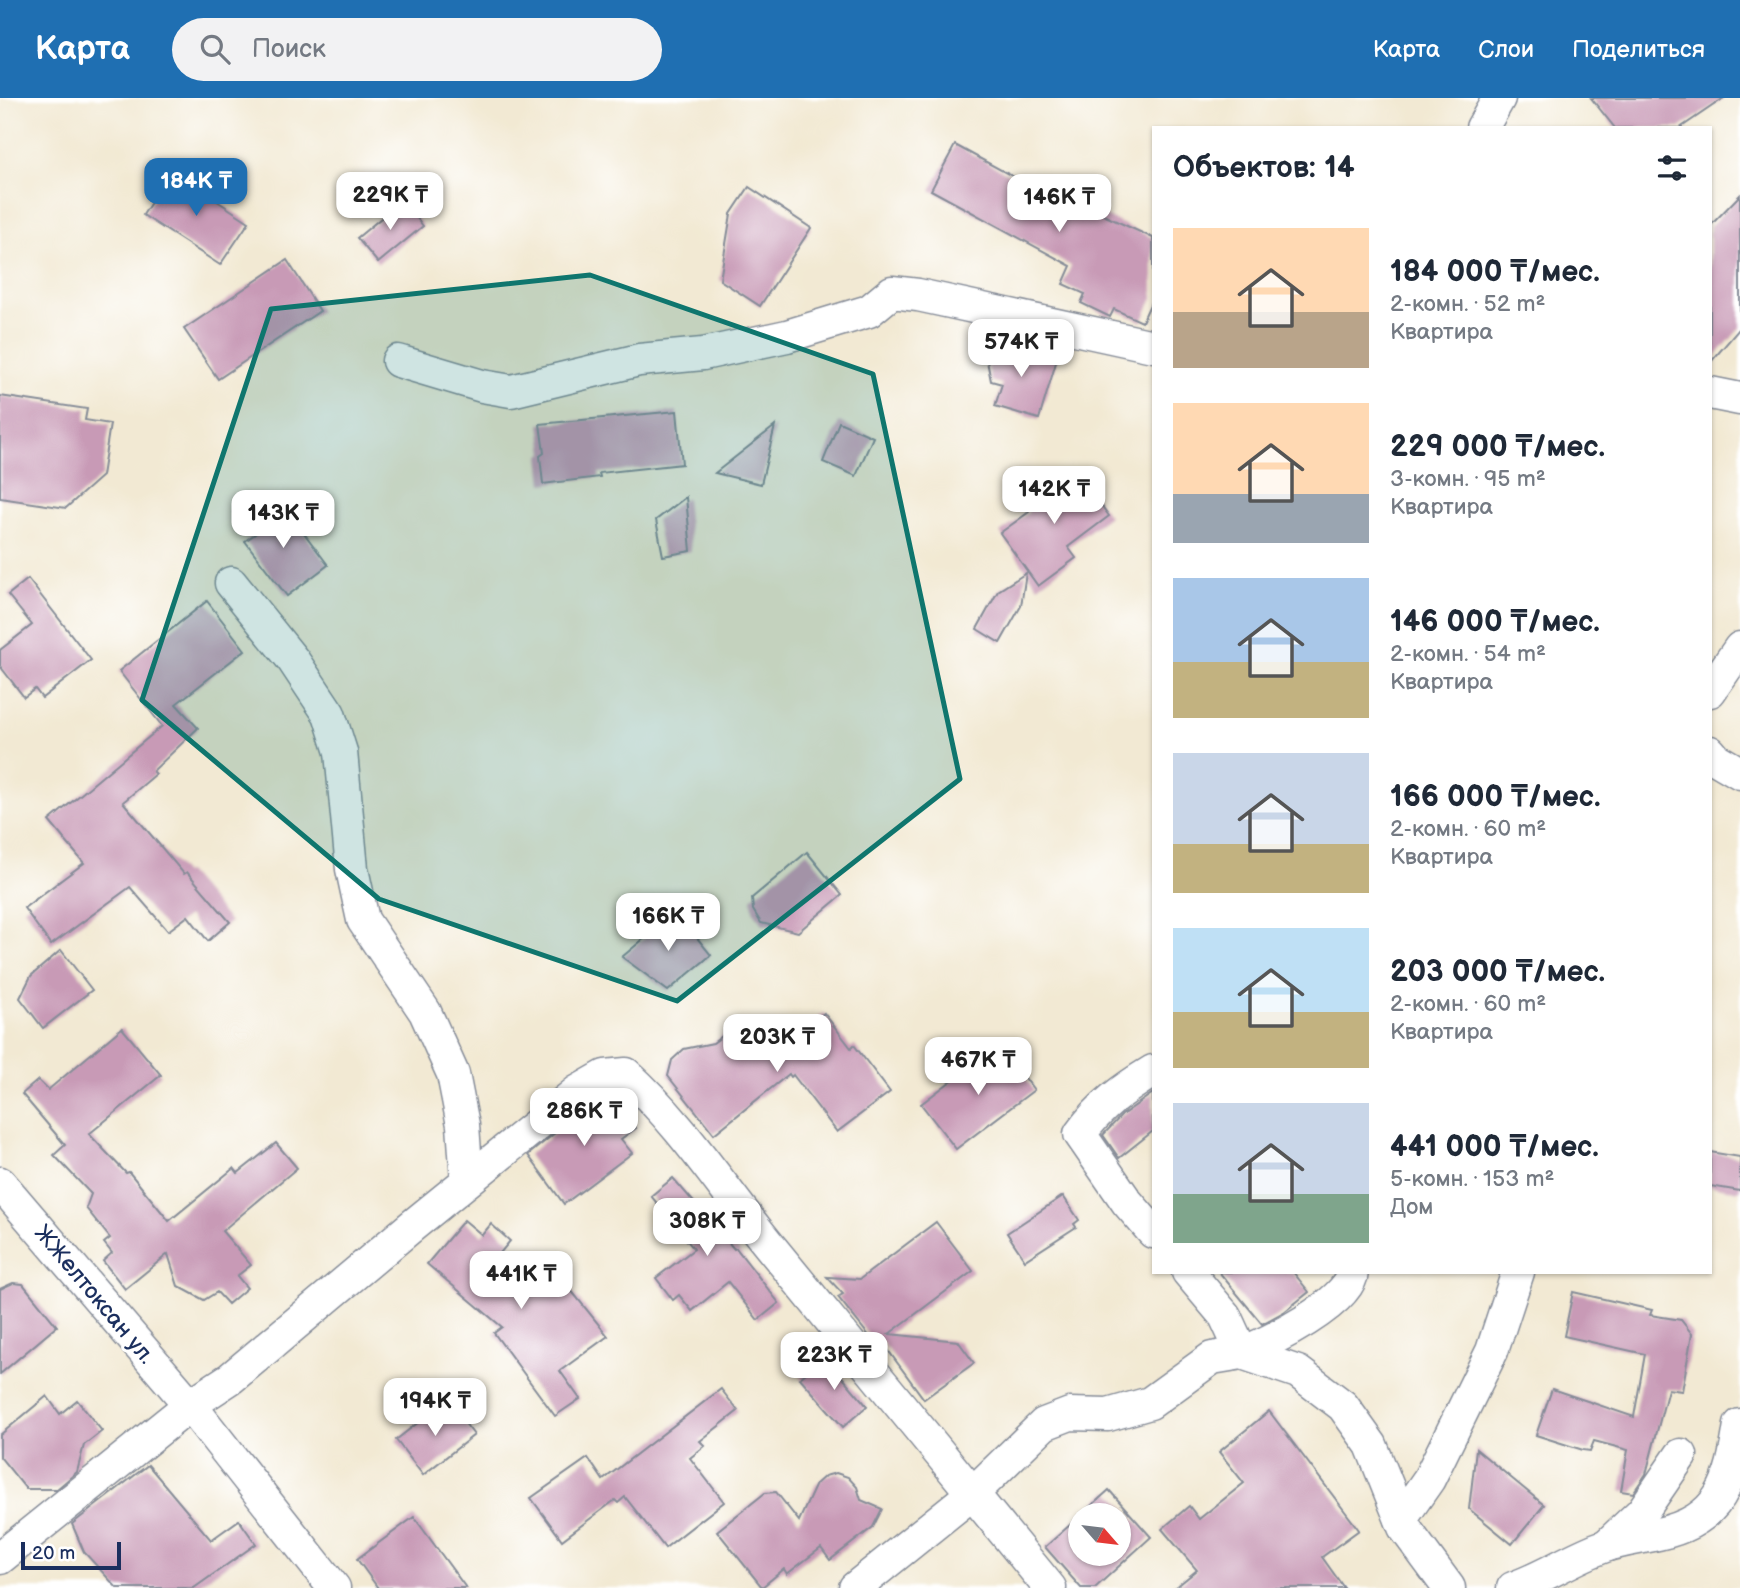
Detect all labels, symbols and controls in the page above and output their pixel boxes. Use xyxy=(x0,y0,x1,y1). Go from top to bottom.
search box xyxy=(172,18,662,81)
text: Карта xyxy=(35,29,130,69)
icon: search xyxy=(196,30,234,68)
text: Поиск xyxy=(252,34,326,65)
text: Карта xyxy=(1373,35,1440,64)
text: Слои xyxy=(1478,35,1534,64)
text: Поделиться xyxy=(1572,35,1705,64)
icon: filters xyxy=(1653,149,1691,187)
text: Объектов: 14 xyxy=(1173,150,1355,186)
pin: 184K ₸ xyxy=(139,158,253,218)
text: 184K ₸ xyxy=(160,167,232,195)
pin: 229K ₸ xyxy=(333,172,447,232)
pin: 146K ₸ xyxy=(1002,174,1116,234)
text: 229K ₸ xyxy=(352,181,428,209)
text: 146K ₸ xyxy=(1023,183,1095,211)
text: 184 000 ₸/мес. xyxy=(1390,254,1600,290)
icon: home xyxy=(1229,256,1313,340)
text: 2-комн. · 52 m² xyxy=(1390,290,1545,318)
text: Квартира xyxy=(1390,318,1493,346)
pin: 574K ₸ xyxy=(964,320,1078,379)
text: 574K ₸ xyxy=(984,328,1058,356)
text: 229 000 ₸/мес. xyxy=(1390,429,1605,465)
icon: home xyxy=(1229,431,1313,515)
text: 3-комн. · 95 m² xyxy=(1390,465,1546,493)
pin: 142K ₸ xyxy=(997,466,1111,526)
text: 142K ₸ xyxy=(1018,475,1090,503)
pin: 143K ₸ xyxy=(226,490,340,550)
text: Квартира xyxy=(1390,493,1493,521)
text: 143K ₸ xyxy=(247,499,319,527)
text: 146 000 ₸/мес. xyxy=(1390,604,1600,640)
icon: home xyxy=(1229,606,1313,690)
text: 2-комн. · 54 m² xyxy=(1390,640,1546,668)
text: Квартира xyxy=(1390,668,1493,696)
text: 166 000 ₸/мес. xyxy=(1390,779,1600,815)
icon: home xyxy=(1229,781,1313,865)
text: 2-комн. · 60 m² xyxy=(1390,815,1546,843)
text: Квартира xyxy=(1390,843,1493,871)
pin: 166K ₸ xyxy=(611,894,725,953)
text: 166K ₸ xyxy=(632,902,704,930)
text: 203 000 ₸/мес. xyxy=(1390,954,1605,990)
icon: home xyxy=(1229,956,1313,1040)
text: 2-комн. · 60 m² xyxy=(1390,990,1546,1018)
pin: 203K ₸ xyxy=(720,1014,834,1074)
text: Квартира xyxy=(1390,1018,1493,1046)
text: 203K ₸ xyxy=(739,1023,815,1051)
pin: 467K ₸ xyxy=(921,1038,1035,1097)
text: 467K ₸ xyxy=(941,1046,1015,1074)
pin: 286K ₸ xyxy=(527,1088,641,1148)
text: 286K ₸ xyxy=(546,1097,622,1125)
text: 441 000 ₸/мес. xyxy=(1390,1129,1599,1165)
icon: home xyxy=(1229,1131,1313,1215)
text: 5-комн. · 153 m² xyxy=(1390,1165,1555,1193)
text: Дом xyxy=(1390,1193,1433,1221)
pin: 308K ₸ xyxy=(650,1198,764,1258)
text: 308K ₸ xyxy=(669,1207,745,1235)
street label: ЖЖелтоксан ул. xyxy=(28,1220,160,1370)
pin: 441K ₸ xyxy=(464,1252,578,1311)
text: 441K ₸ xyxy=(486,1260,556,1288)
pin: 223K ₸ xyxy=(777,1332,891,1392)
text: 223K ₸ xyxy=(797,1341,871,1369)
pin: 194K ₸ xyxy=(378,1378,492,1438)
text: 194K ₸ xyxy=(399,1387,471,1415)
north arrow xyxy=(1068,1503,1130,1566)
map controls xyxy=(1068,1503,1131,1566)
scale bar xyxy=(21,1539,121,1571)
text: 20 m xyxy=(32,1542,75,1565)

